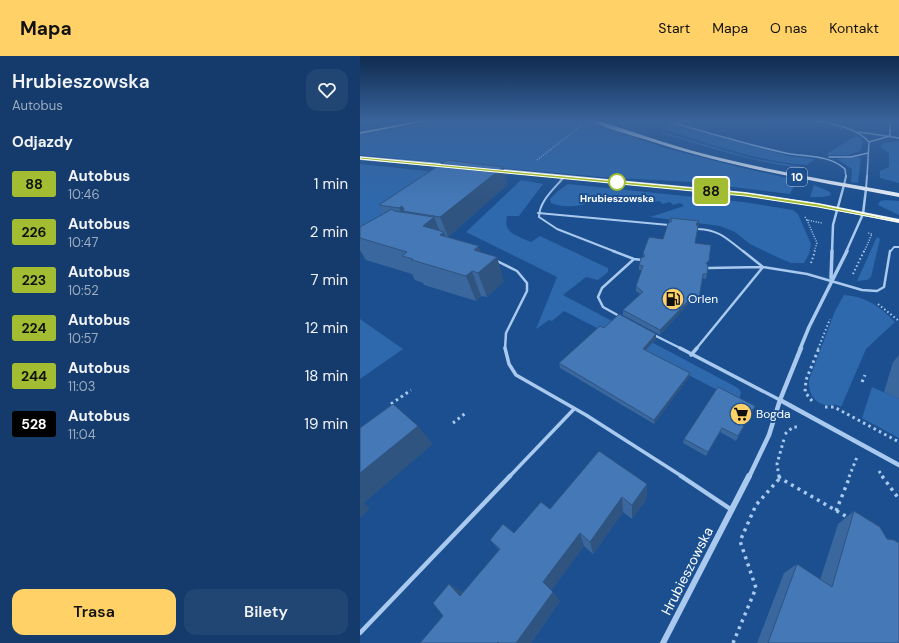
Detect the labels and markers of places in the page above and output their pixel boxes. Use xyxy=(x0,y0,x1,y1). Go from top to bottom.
marker: Hrubieszowska xyxy=(608,173,626,191)
place label: Hrubieszowska xyxy=(580,192,654,205)
fuel station icon: Orlen xyxy=(660,286,686,312)
place label: Orlen xyxy=(688,291,718,307)
supermarket icon: Bogda xyxy=(728,401,754,427)
place label: Bogda xyxy=(756,406,791,422)

